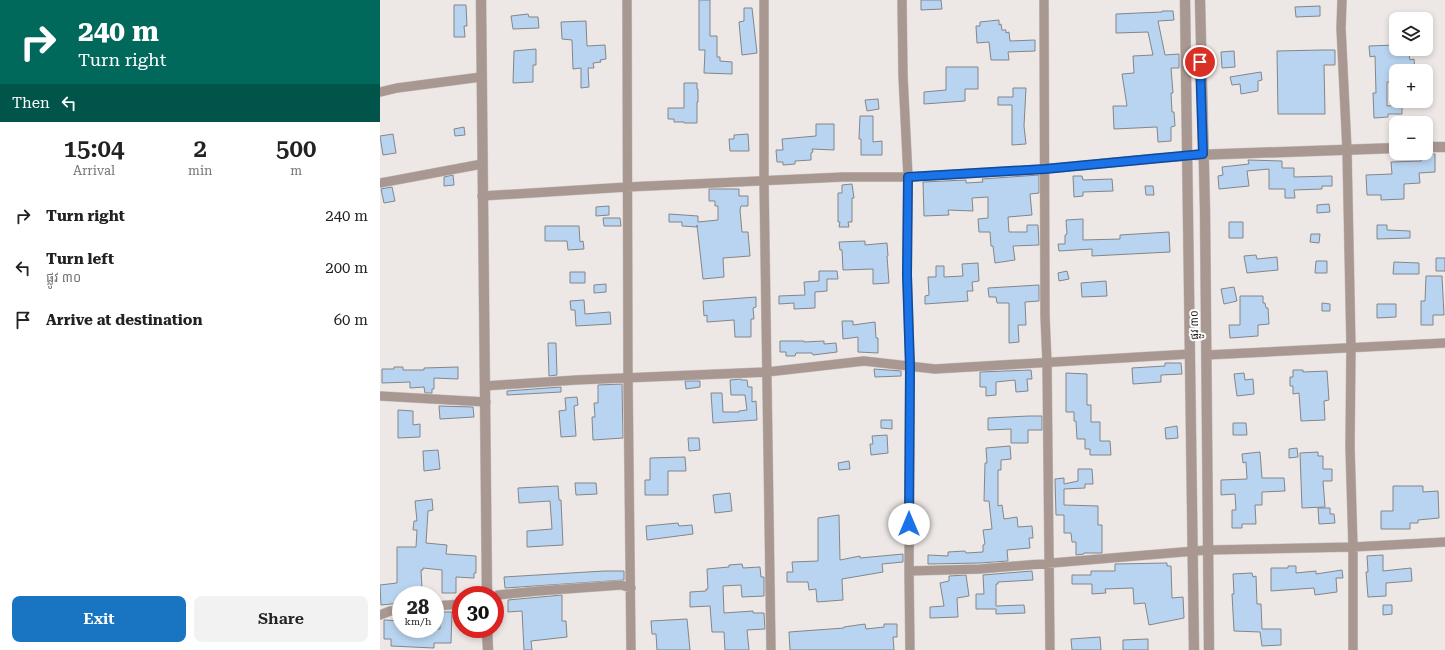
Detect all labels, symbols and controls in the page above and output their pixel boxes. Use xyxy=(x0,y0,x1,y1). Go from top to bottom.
map controls xyxy=(1389,12,1433,160)
button: layers xyxy=(1389,12,1433,56)
text: 240 m xyxy=(78,15,159,48)
icon: right xyxy=(12,16,64,68)
pin xyxy=(1183,45,1217,79)
text: Turn right xyxy=(78,49,166,70)
icon: arrive xyxy=(1189,51,1211,73)
button: + xyxy=(1389,64,1433,108)
icon: left xyxy=(58,92,80,114)
text: Then xyxy=(12,94,50,112)
button: − xyxy=(1389,116,1433,160)
text: 15:04 xyxy=(64,135,124,163)
text: 2 xyxy=(194,135,207,163)
text: 500 xyxy=(276,135,316,163)
text: Arrival xyxy=(73,163,115,178)
text: min xyxy=(188,163,212,178)
text: m xyxy=(290,163,302,178)
icon: right xyxy=(12,205,34,227)
text: Turn right xyxy=(46,207,125,225)
text: 240 m xyxy=(325,207,368,225)
text: Turn left xyxy=(46,250,114,268)
icon: left xyxy=(12,257,34,279)
text: 200 m xyxy=(325,259,368,277)
text: ផ្លូវ ៣០ xyxy=(46,270,81,285)
icon: arrive xyxy=(12,309,34,331)
street label: ផ្លូវ ៣០ xyxy=(1188,310,1205,340)
text: Arrive at destination xyxy=(46,311,202,329)
text: 60 m xyxy=(334,311,368,329)
position arrow xyxy=(888,503,930,545)
speed limit sign: 30 xyxy=(452,586,504,638)
text: 28 xyxy=(407,595,429,619)
button: Exit xyxy=(12,596,186,642)
button: Share xyxy=(194,596,368,642)
text: km/h xyxy=(405,616,431,627)

